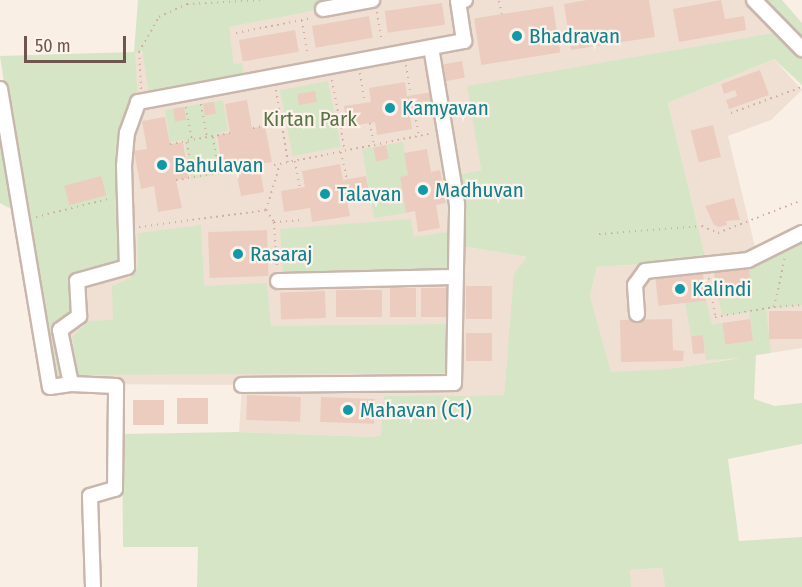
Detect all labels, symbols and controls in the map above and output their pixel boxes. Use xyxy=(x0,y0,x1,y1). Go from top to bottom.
place label: Bhadravan xyxy=(529,23,620,49)
scale bar xyxy=(27,24,129,62)
marker: Bhadravan xyxy=(510,29,524,43)
text: 50 m xyxy=(35,35,71,57)
place label: Kamyavan xyxy=(402,95,489,121)
marker: Kamyavan xyxy=(383,101,397,115)
park label: Kirtan Park xyxy=(263,106,357,132)
place label: Bahulavan xyxy=(174,152,264,178)
marker: Bahulavan xyxy=(155,158,169,172)
place label: Madhuvan xyxy=(435,177,524,203)
place label: Talavan xyxy=(337,181,402,207)
marker: Madhuvan xyxy=(416,183,430,197)
marker: Talavan xyxy=(318,187,332,201)
place label: Rasaraj xyxy=(250,241,313,267)
marker: Rasaraj xyxy=(231,247,245,261)
place label: Kalindi xyxy=(692,276,751,302)
marker: Kalindi xyxy=(673,282,687,296)
place label: Mahavan (C1) xyxy=(360,397,472,423)
marker: Mahavan (C1) xyxy=(341,403,355,417)

